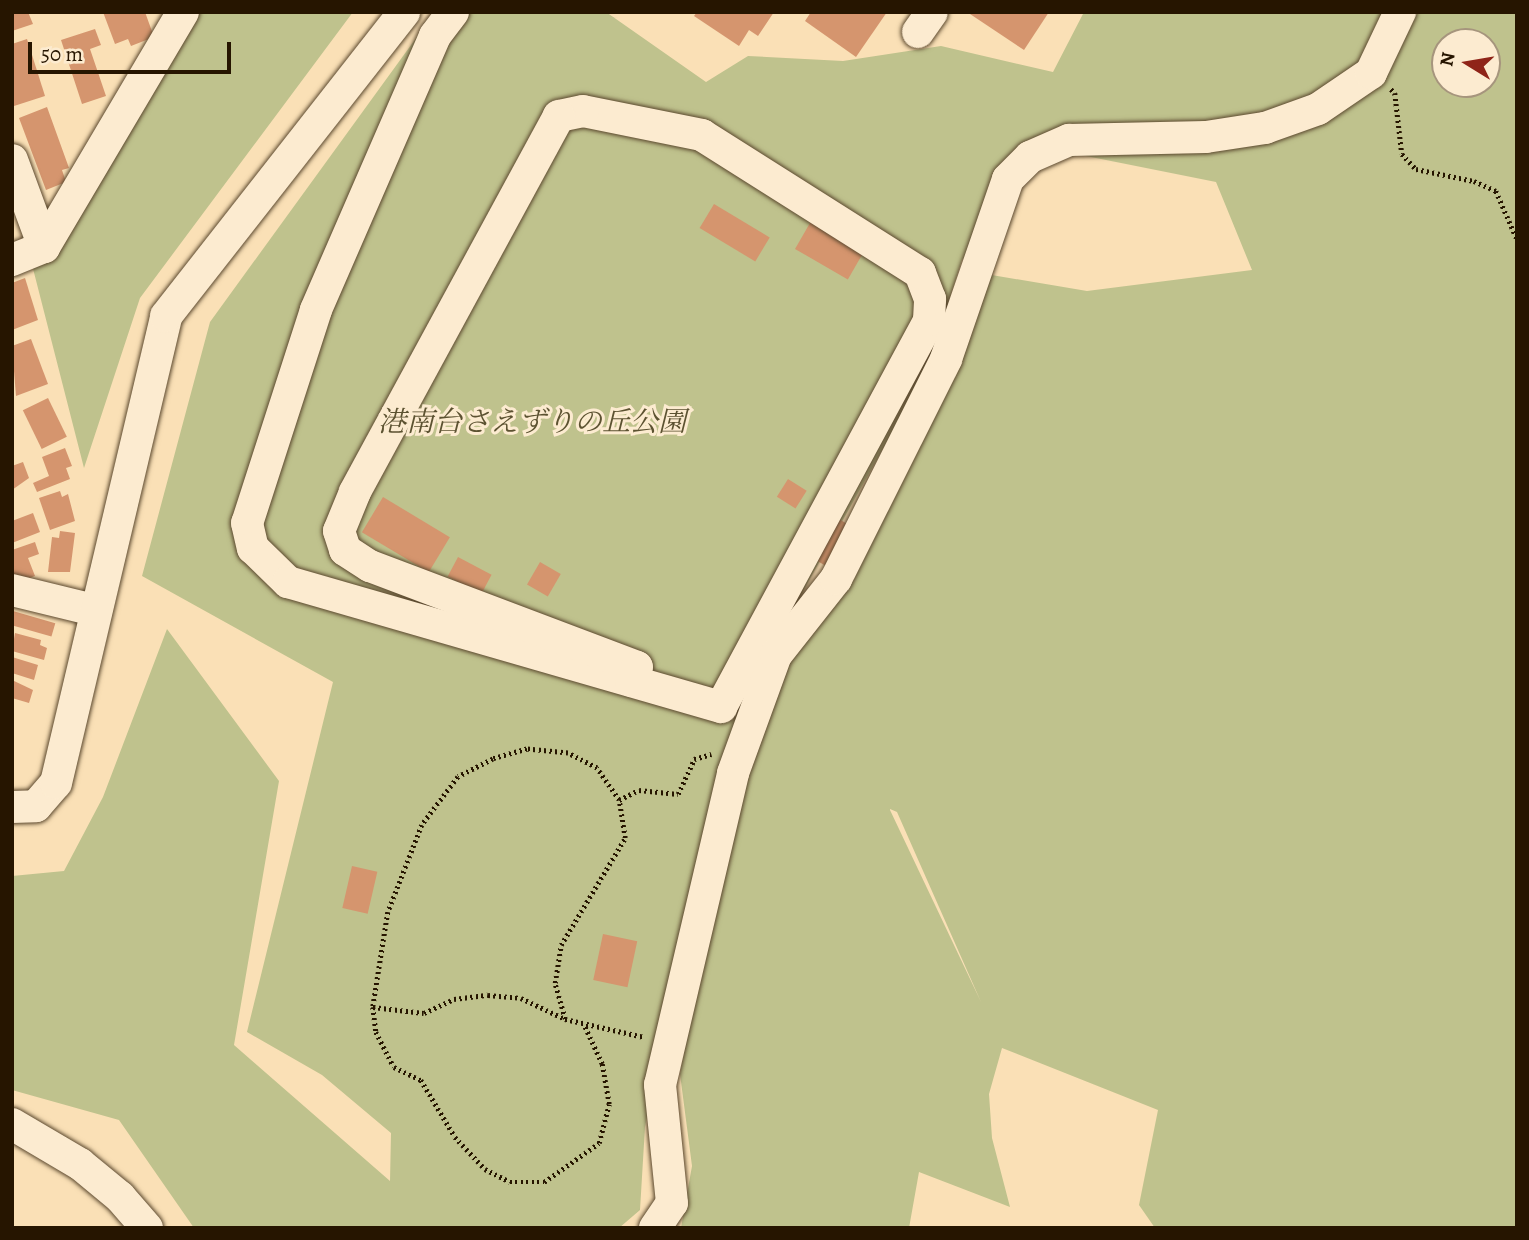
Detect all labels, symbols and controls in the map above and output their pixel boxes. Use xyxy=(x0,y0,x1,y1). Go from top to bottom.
scale bar xyxy=(32,28,234,72)
north arrow xyxy=(1431,28,1501,98)
text: 50 m xyxy=(41,40,83,68)
text: N xyxy=(1433,50,1461,69)
park label: 港南台さえずりの丘公園 xyxy=(378,405,686,439)

